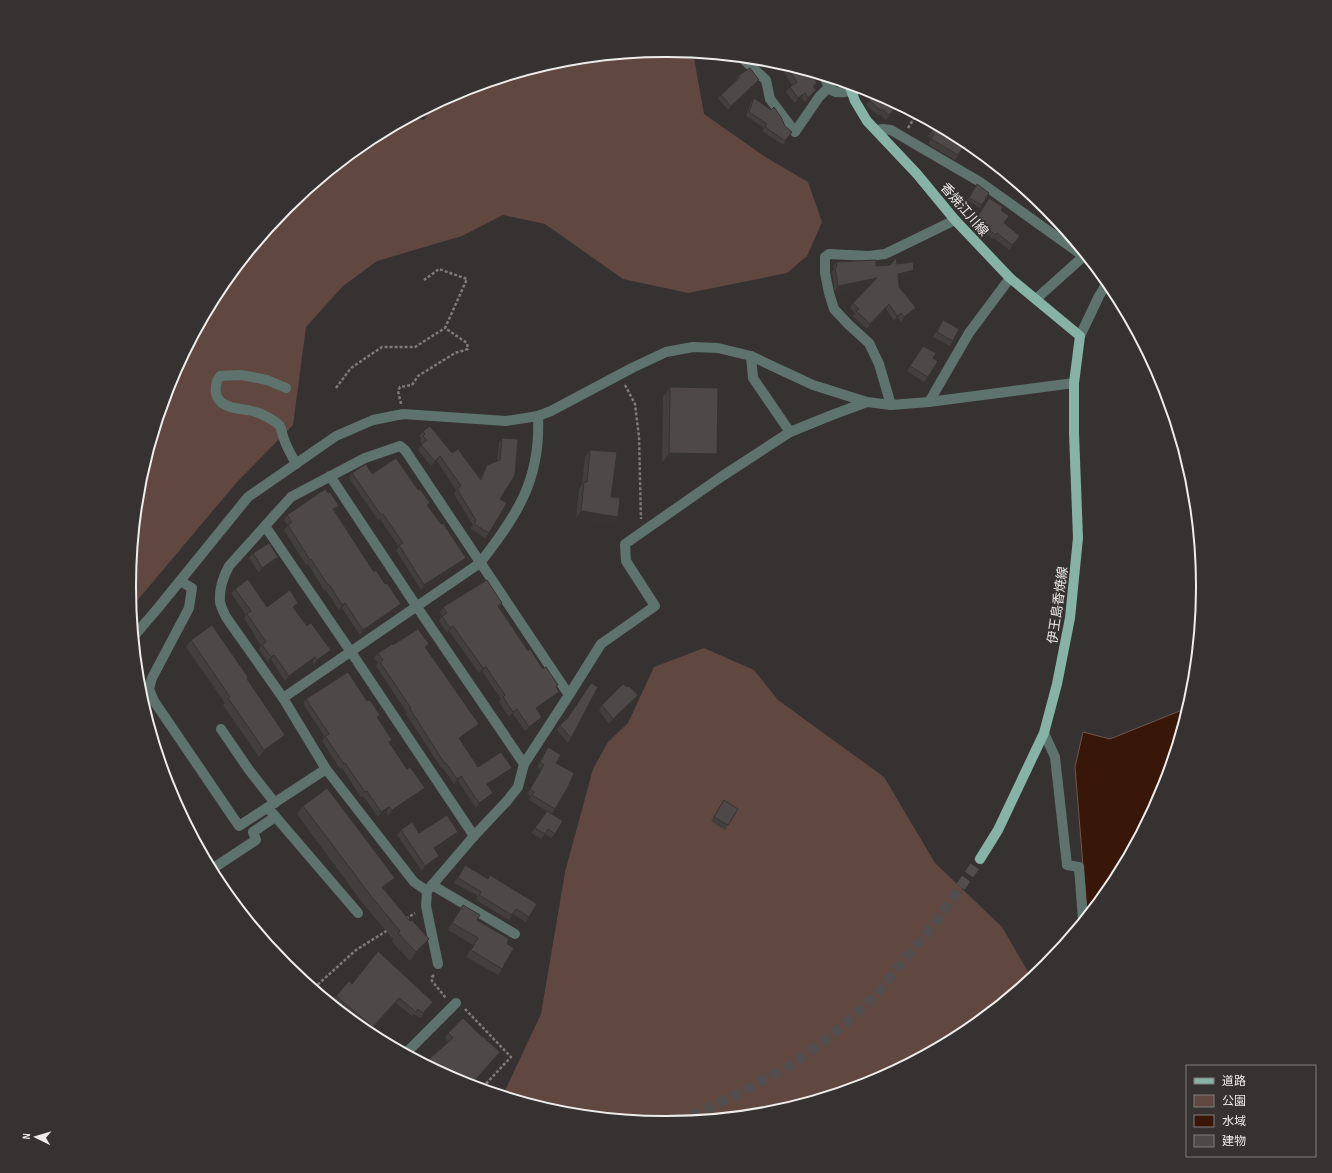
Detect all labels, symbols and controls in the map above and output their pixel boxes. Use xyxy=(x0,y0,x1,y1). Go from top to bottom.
street label: 香焼江川線 xyxy=(937,180,992,239)
street label: 伊王島香焼線 xyxy=(1045,565,1071,645)
legend xyxy=(1186,1065,1316,1157)
text: 道路 xyxy=(1222,1074,1246,1089)
text: 公園 xyxy=(1222,1094,1246,1109)
text: 水域 xyxy=(1222,1114,1246,1129)
north arrow xyxy=(16,1117,56,1157)
text: N xyxy=(20,1133,33,1140)
text: 建物 xyxy=(1222,1134,1246,1149)

